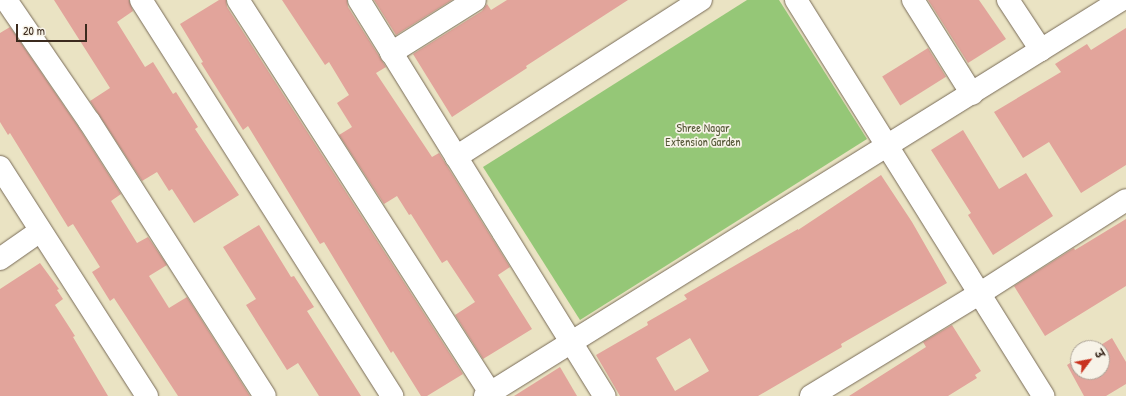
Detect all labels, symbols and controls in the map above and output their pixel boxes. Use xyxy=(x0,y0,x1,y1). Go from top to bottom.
scale bar xyxy=(18,16,89,42)
text: 20 m xyxy=(23,22,45,39)
park label: Shree Nagar Extension Garden xyxy=(665,121,741,149)
north arrow xyxy=(1070,340,1110,380)
text: उ xyxy=(1091,347,1107,361)

